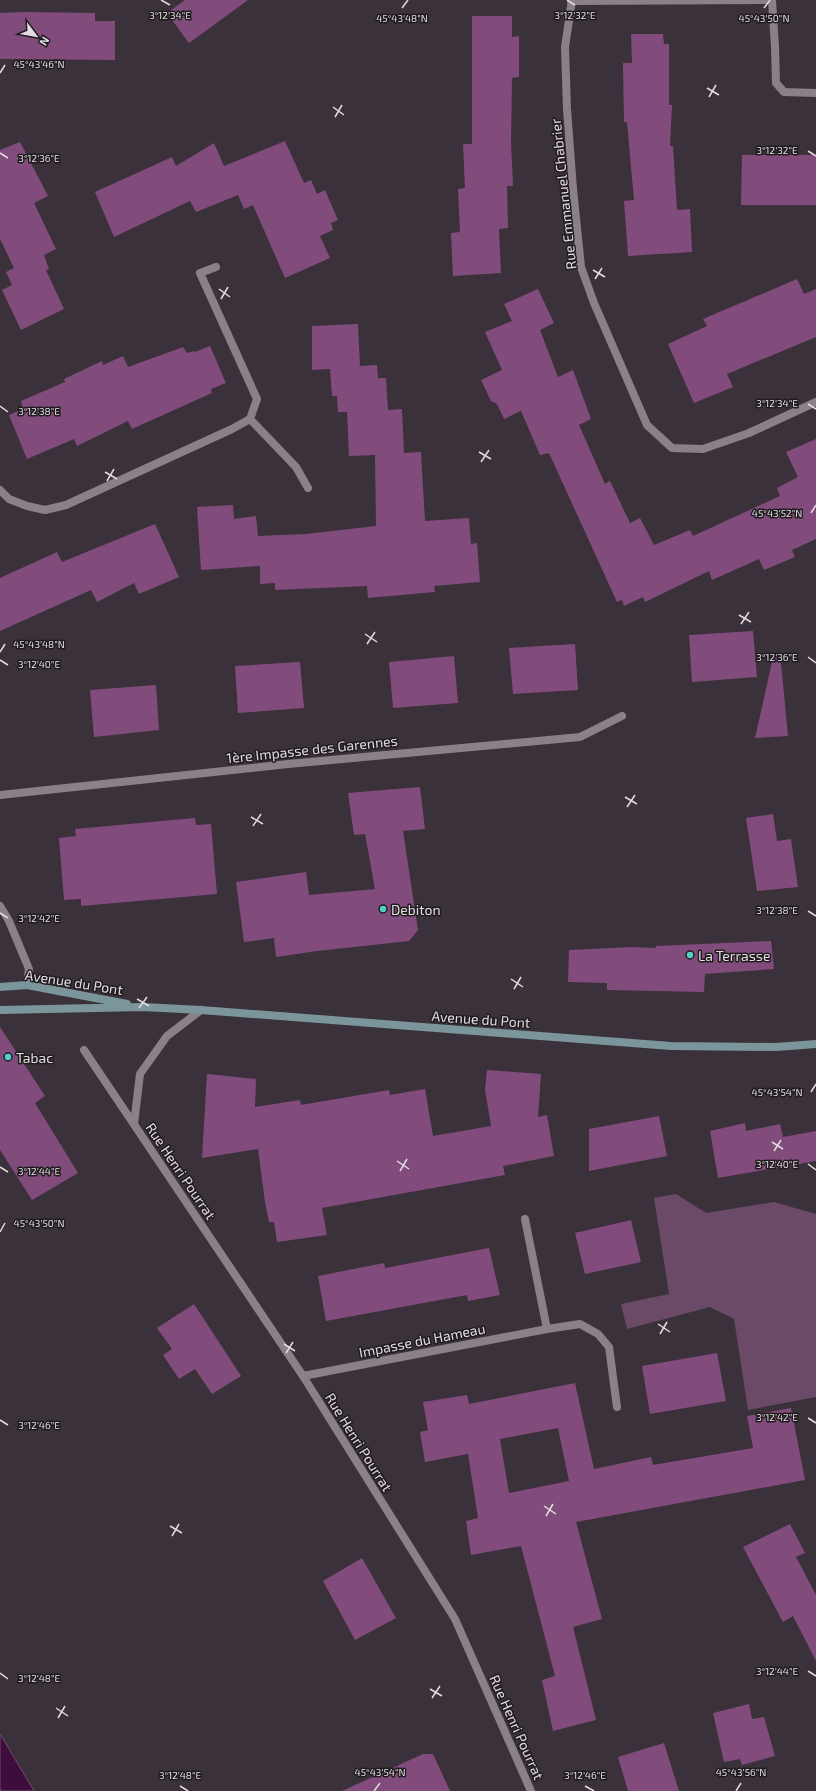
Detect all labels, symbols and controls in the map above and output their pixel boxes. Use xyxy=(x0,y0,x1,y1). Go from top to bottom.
text: 3°12'34"E xyxy=(149,9,191,21)
text: 3°12'32"E xyxy=(554,9,596,21)
text: 45°43'48"N xyxy=(376,12,428,24)
text: 45°43'50"N xyxy=(739,12,789,24)
north arrow xyxy=(16,16,56,56)
text: N xyxy=(37,35,53,48)
text: 45°43'46"N xyxy=(13,58,65,70)
street label: Rue Emmanuel Chabrier xyxy=(547,117,579,270)
text: 3°12'32"E xyxy=(756,144,798,156)
text: 3°12'36"E xyxy=(18,152,60,164)
text: 3°12'34"E xyxy=(756,397,798,409)
text: 3°12'38"E xyxy=(18,405,60,417)
text: 45°43'52"N xyxy=(752,507,802,519)
text: 45°43'48"N xyxy=(13,638,65,650)
text: 3°12'36"E xyxy=(756,651,798,663)
text: 3°12'40"E xyxy=(18,658,60,670)
street label: 1ère Impasse des Garennes xyxy=(226,732,398,766)
place label: Debiton xyxy=(391,901,441,918)
marker: Debiton xyxy=(378,904,388,914)
text: 3°12'38"E xyxy=(756,904,798,916)
text: 3°12'42"E xyxy=(18,912,60,924)
place label: La Terrasse xyxy=(698,947,770,964)
marker: La Terrasse xyxy=(685,950,695,960)
street label: Avenue du Pont xyxy=(24,966,124,998)
street label: Avenue du Pont xyxy=(431,1007,531,1031)
place label: Tabac xyxy=(16,1049,53,1066)
marker: Tabac xyxy=(3,1052,13,1062)
text: 45°43'54"N xyxy=(752,1086,803,1098)
street label: Rue Henri Pourrat xyxy=(142,1119,220,1223)
text: 3°12'40"E xyxy=(756,1158,798,1170)
text: 3°12'44"E xyxy=(18,1165,60,1177)
text: 45°43'50"N xyxy=(14,1217,64,1229)
street label: Impasse du Hameau xyxy=(357,1319,487,1361)
street label: Rue Henri Pourrat xyxy=(322,1390,396,1494)
text: 3°12'42"E xyxy=(756,1411,798,1423)
text: 3°12'46"E xyxy=(18,1419,60,1431)
text: 3°12'44"E xyxy=(756,1665,798,1677)
text: 3°12'48"E xyxy=(18,1672,60,1684)
street label: Rue Henri Pourrat xyxy=(486,1672,548,1782)
text: 45°43'54"N xyxy=(355,1766,406,1778)
text: 45°43'56"N xyxy=(716,1766,766,1778)
text: 3°12'48"E xyxy=(159,1769,201,1781)
text: 3°12'46"E xyxy=(564,1769,606,1781)

